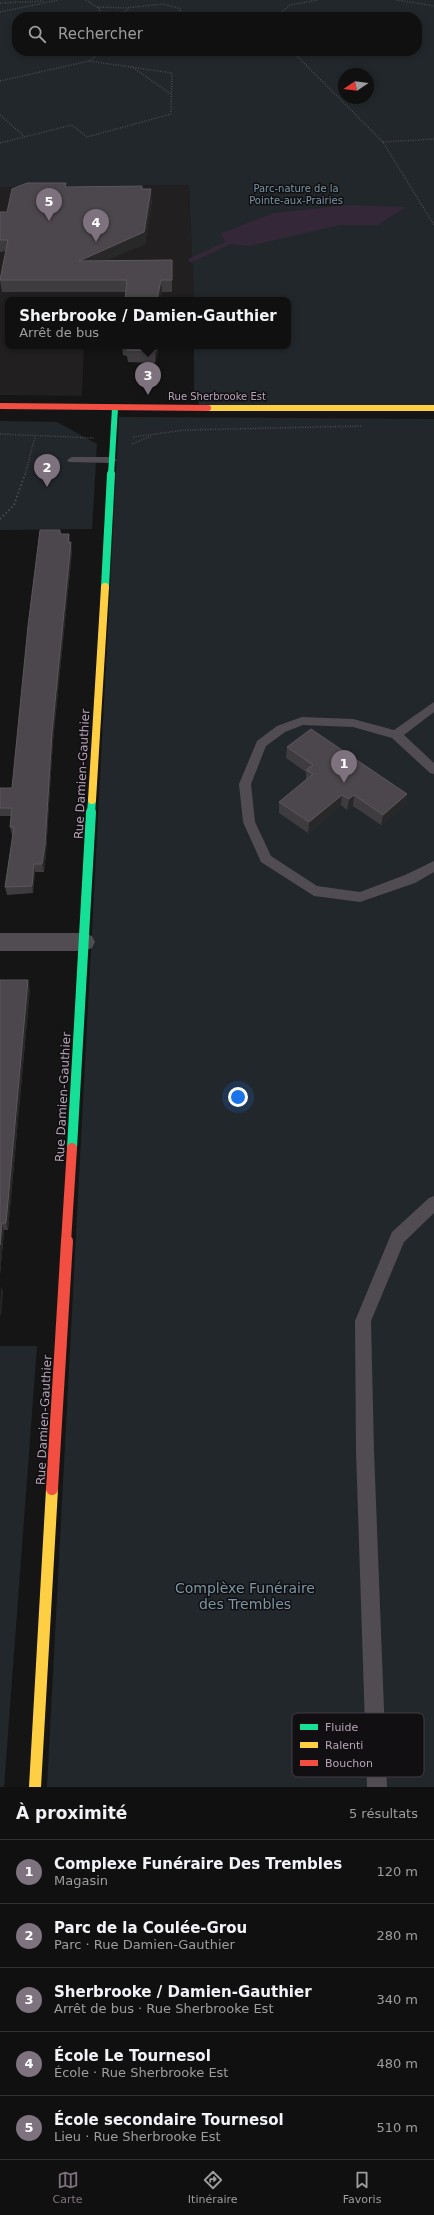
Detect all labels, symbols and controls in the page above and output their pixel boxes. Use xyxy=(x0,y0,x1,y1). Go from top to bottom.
search box xyxy=(12,12,422,56)
icon: search xyxy=(26,23,48,45)
text: Rechercher xyxy=(58,25,143,43)
north arrow xyxy=(338,68,374,104)
park label: Parc-nature de la Pointe-aux-Prairies xyxy=(249,183,343,206)
pin: 5 xyxy=(36,188,62,221)
pin: 4 xyxy=(83,209,109,242)
popup xyxy=(5,297,291,349)
text: Sherbrooke / Damien-Gauthier xyxy=(19,307,277,325)
text: Arrêt de bus xyxy=(19,325,99,340)
pin: 3 xyxy=(135,362,161,395)
street label: Rue Sherbrooke Est xyxy=(168,391,266,402)
pin: 2 xyxy=(34,454,60,487)
street label: Rue Damien-Gauthier xyxy=(72,709,92,839)
pin: 1 xyxy=(331,750,357,783)
street label: Rue Damien-Gauthier xyxy=(53,1032,73,1162)
your location xyxy=(228,1087,248,1107)
street label: Rue Damien-Gauthier xyxy=(34,1355,54,1485)
park label: Complèxe Funéraire des Trembles xyxy=(175,1580,315,1612)
legend xyxy=(292,1713,424,1777)
text: Fluide xyxy=(325,1721,358,1734)
text: Ralenti xyxy=(325,1739,363,1752)
text: Bouchon xyxy=(325,1757,373,1770)
text: À proximité xyxy=(16,1803,127,1823)
text: 5 résultats xyxy=(349,1806,418,1821)
text: Complexe Funéraire Des Trembles xyxy=(54,1855,342,1873)
text: 1 xyxy=(24,1864,34,1879)
text: 120 m xyxy=(376,1864,418,1879)
text: Magasin xyxy=(54,1873,108,1888)
text: Parc de la Coulée-Grou xyxy=(54,1919,247,1937)
text: 2 xyxy=(24,1928,34,1943)
text: 280 m xyxy=(376,1928,418,1943)
text: Parc · Rue Damien-Gauthier xyxy=(54,1937,235,1952)
text: Sherbrooke / Damien-Gauthier xyxy=(54,1983,312,2001)
text: 3 xyxy=(24,1992,34,2007)
text: 340 m xyxy=(376,1992,418,2007)
text: Arrêt de bus · Rue Sherbrooke Est xyxy=(54,2001,274,2016)
text: École Le Tournesol xyxy=(54,2047,211,2065)
text: 4 xyxy=(24,2056,34,2071)
text: 480 m xyxy=(376,2056,418,2071)
text: École · Rue Sherbrooke Est xyxy=(54,2065,228,2080)
text: École secondaire Tournesol xyxy=(54,2111,284,2129)
text: 5 xyxy=(24,2120,34,2135)
text: 510 m xyxy=(376,2120,418,2135)
text: Lieu · Rue Sherbrooke Est xyxy=(54,2129,221,2144)
tab: Carte xyxy=(53,2169,83,2206)
tab: Itinéraire xyxy=(188,2169,238,2206)
tab: Favoris xyxy=(343,2169,381,2206)

